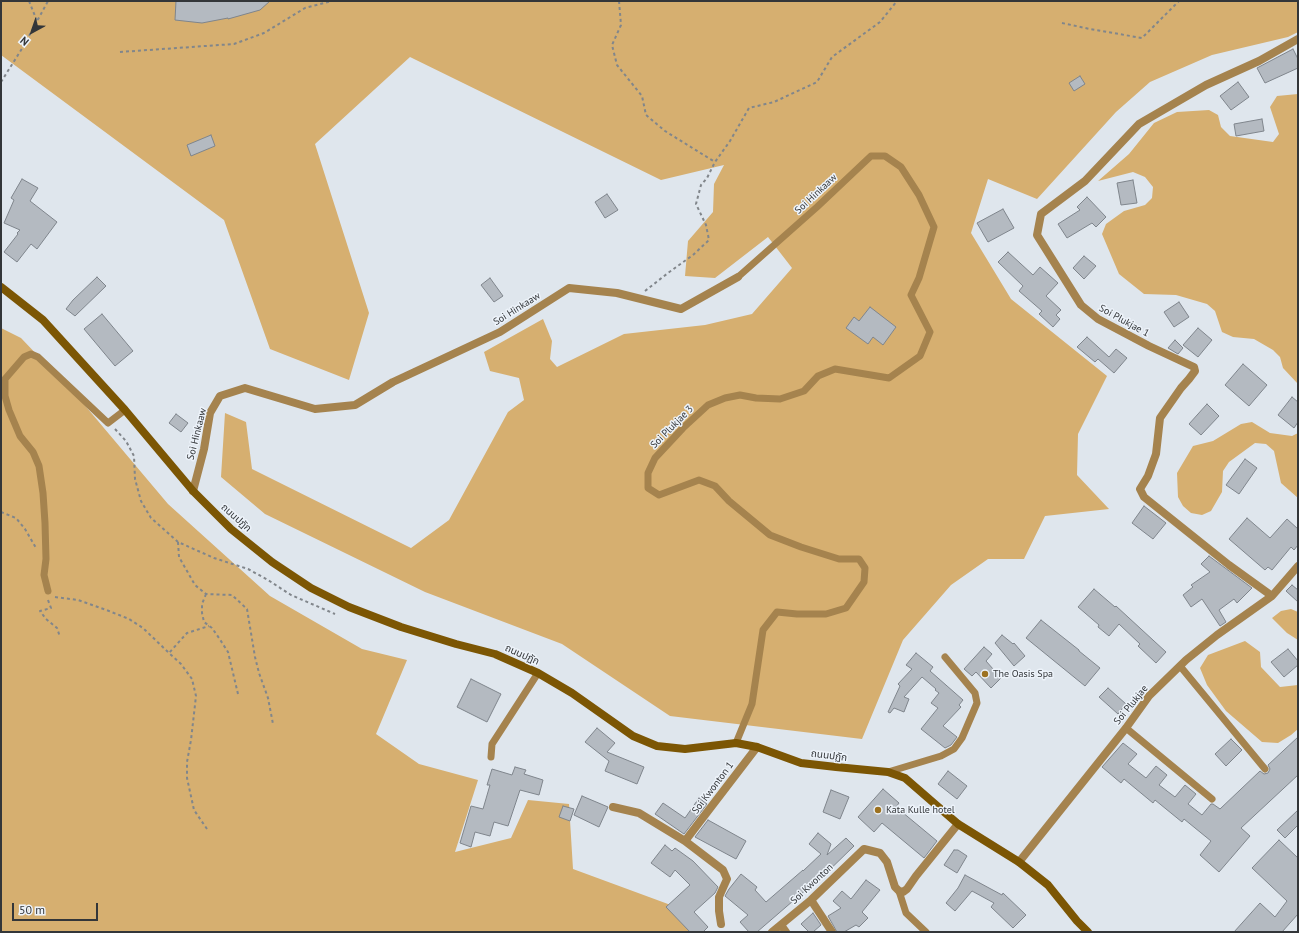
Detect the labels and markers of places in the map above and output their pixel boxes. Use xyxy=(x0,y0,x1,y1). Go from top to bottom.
place label: The Oasis Spa xyxy=(993,668,1053,680)
marker: The Oasis Spa xyxy=(980,669,990,679)
place label: Kata Kulle hotel xyxy=(886,804,955,816)
marker: Kata Kulle hotel xyxy=(873,805,883,815)

